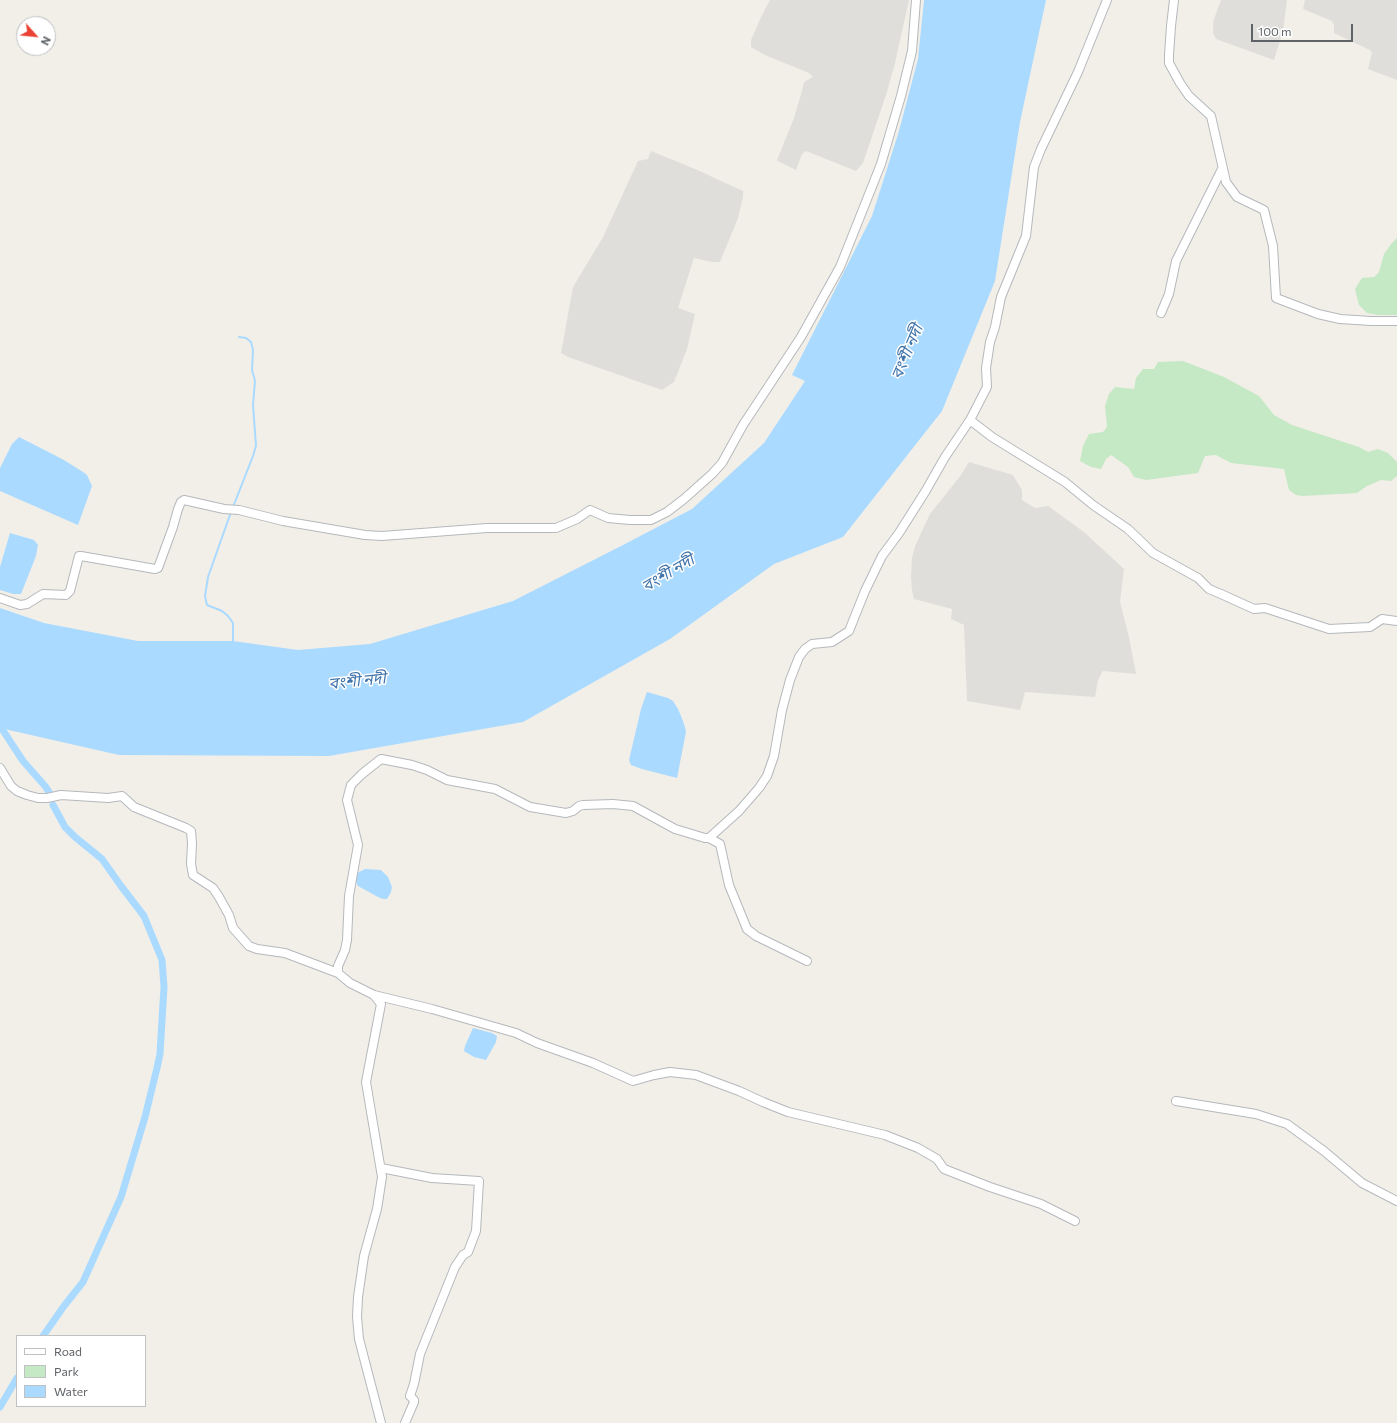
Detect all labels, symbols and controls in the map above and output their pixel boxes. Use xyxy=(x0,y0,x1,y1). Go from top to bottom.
north arrow xyxy=(16,16,56,56)
scale bar xyxy=(1253,16,1355,42)
text: 100 m xyxy=(1258,24,1292,38)
text: N xyxy=(39,35,54,48)
water label: বংশী নদী xyxy=(887,322,927,382)
water label: বংশী নদী xyxy=(638,550,698,596)
water label: বংশী নদী xyxy=(327,668,387,694)
legend xyxy=(16,1335,146,1407)
text: Road xyxy=(54,1344,82,1358)
text: Park xyxy=(54,1364,79,1378)
text: Water xyxy=(54,1384,88,1398)

